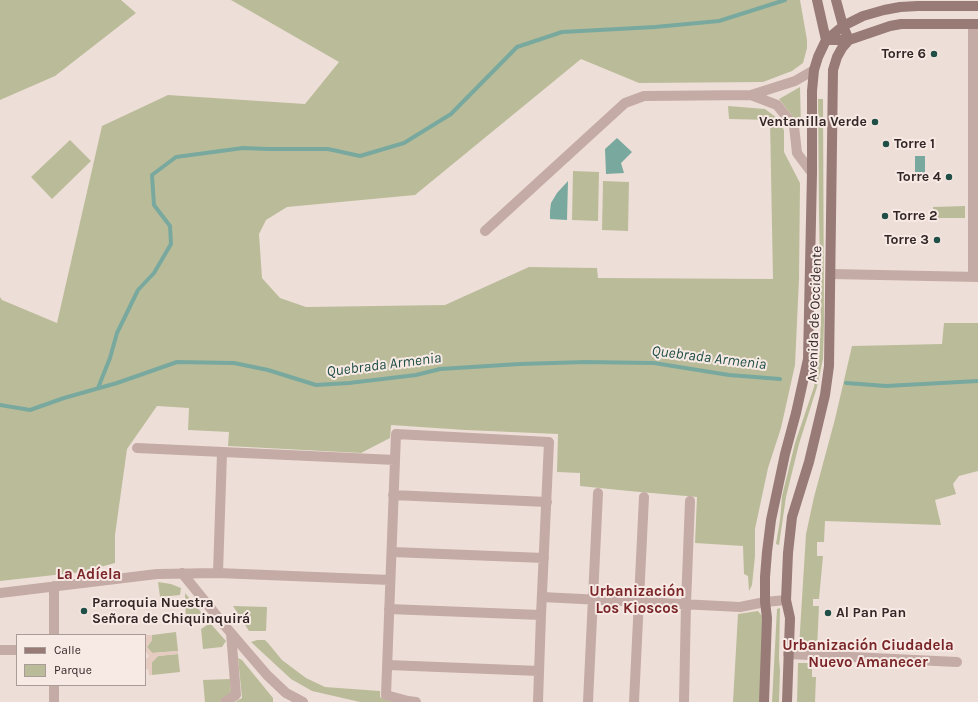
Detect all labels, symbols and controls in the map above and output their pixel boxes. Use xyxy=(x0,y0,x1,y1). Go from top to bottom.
place label: Torre 6 xyxy=(881,46,926,62)
marker: Torre 6 xyxy=(929,49,939,59)
place label: Ventanilla Verde xyxy=(759,114,867,130)
marker: Ventanilla Verde xyxy=(870,117,880,127)
place label: Torre 1 xyxy=(894,136,935,152)
marker: Torre 1 xyxy=(881,139,891,149)
place label: Torre 4 xyxy=(897,169,941,185)
marker: Torre 4 xyxy=(944,172,954,182)
place label: Torre 2 xyxy=(893,208,938,224)
marker: Torre 2 xyxy=(880,211,890,221)
place label: Torre 3 xyxy=(884,232,929,248)
marker: Torre 3 xyxy=(932,235,942,245)
street label: Avenida de Occidente xyxy=(804,245,826,383)
water label: Quebrada Armenia xyxy=(651,342,767,374)
water label: Quebrada Armenia xyxy=(326,349,442,381)
district label: La Adíela xyxy=(57,566,121,584)
district label: Urbanización Los Kioscos xyxy=(589,583,685,618)
place label: Parroquia Nuestra Señora de Chiquinquirá xyxy=(92,595,250,628)
place label: Al Pan Pan xyxy=(836,605,906,621)
marker: Parroquia Nuestra Señora de Chiquinquirá xyxy=(79,606,89,616)
marker: Al Pan Pan xyxy=(823,608,833,618)
legend xyxy=(16,634,146,686)
district label: Urbanización Ciudadela Nuevo Amanecer xyxy=(782,637,954,672)
text: Calle xyxy=(54,643,81,657)
text: Parque xyxy=(54,663,92,677)

